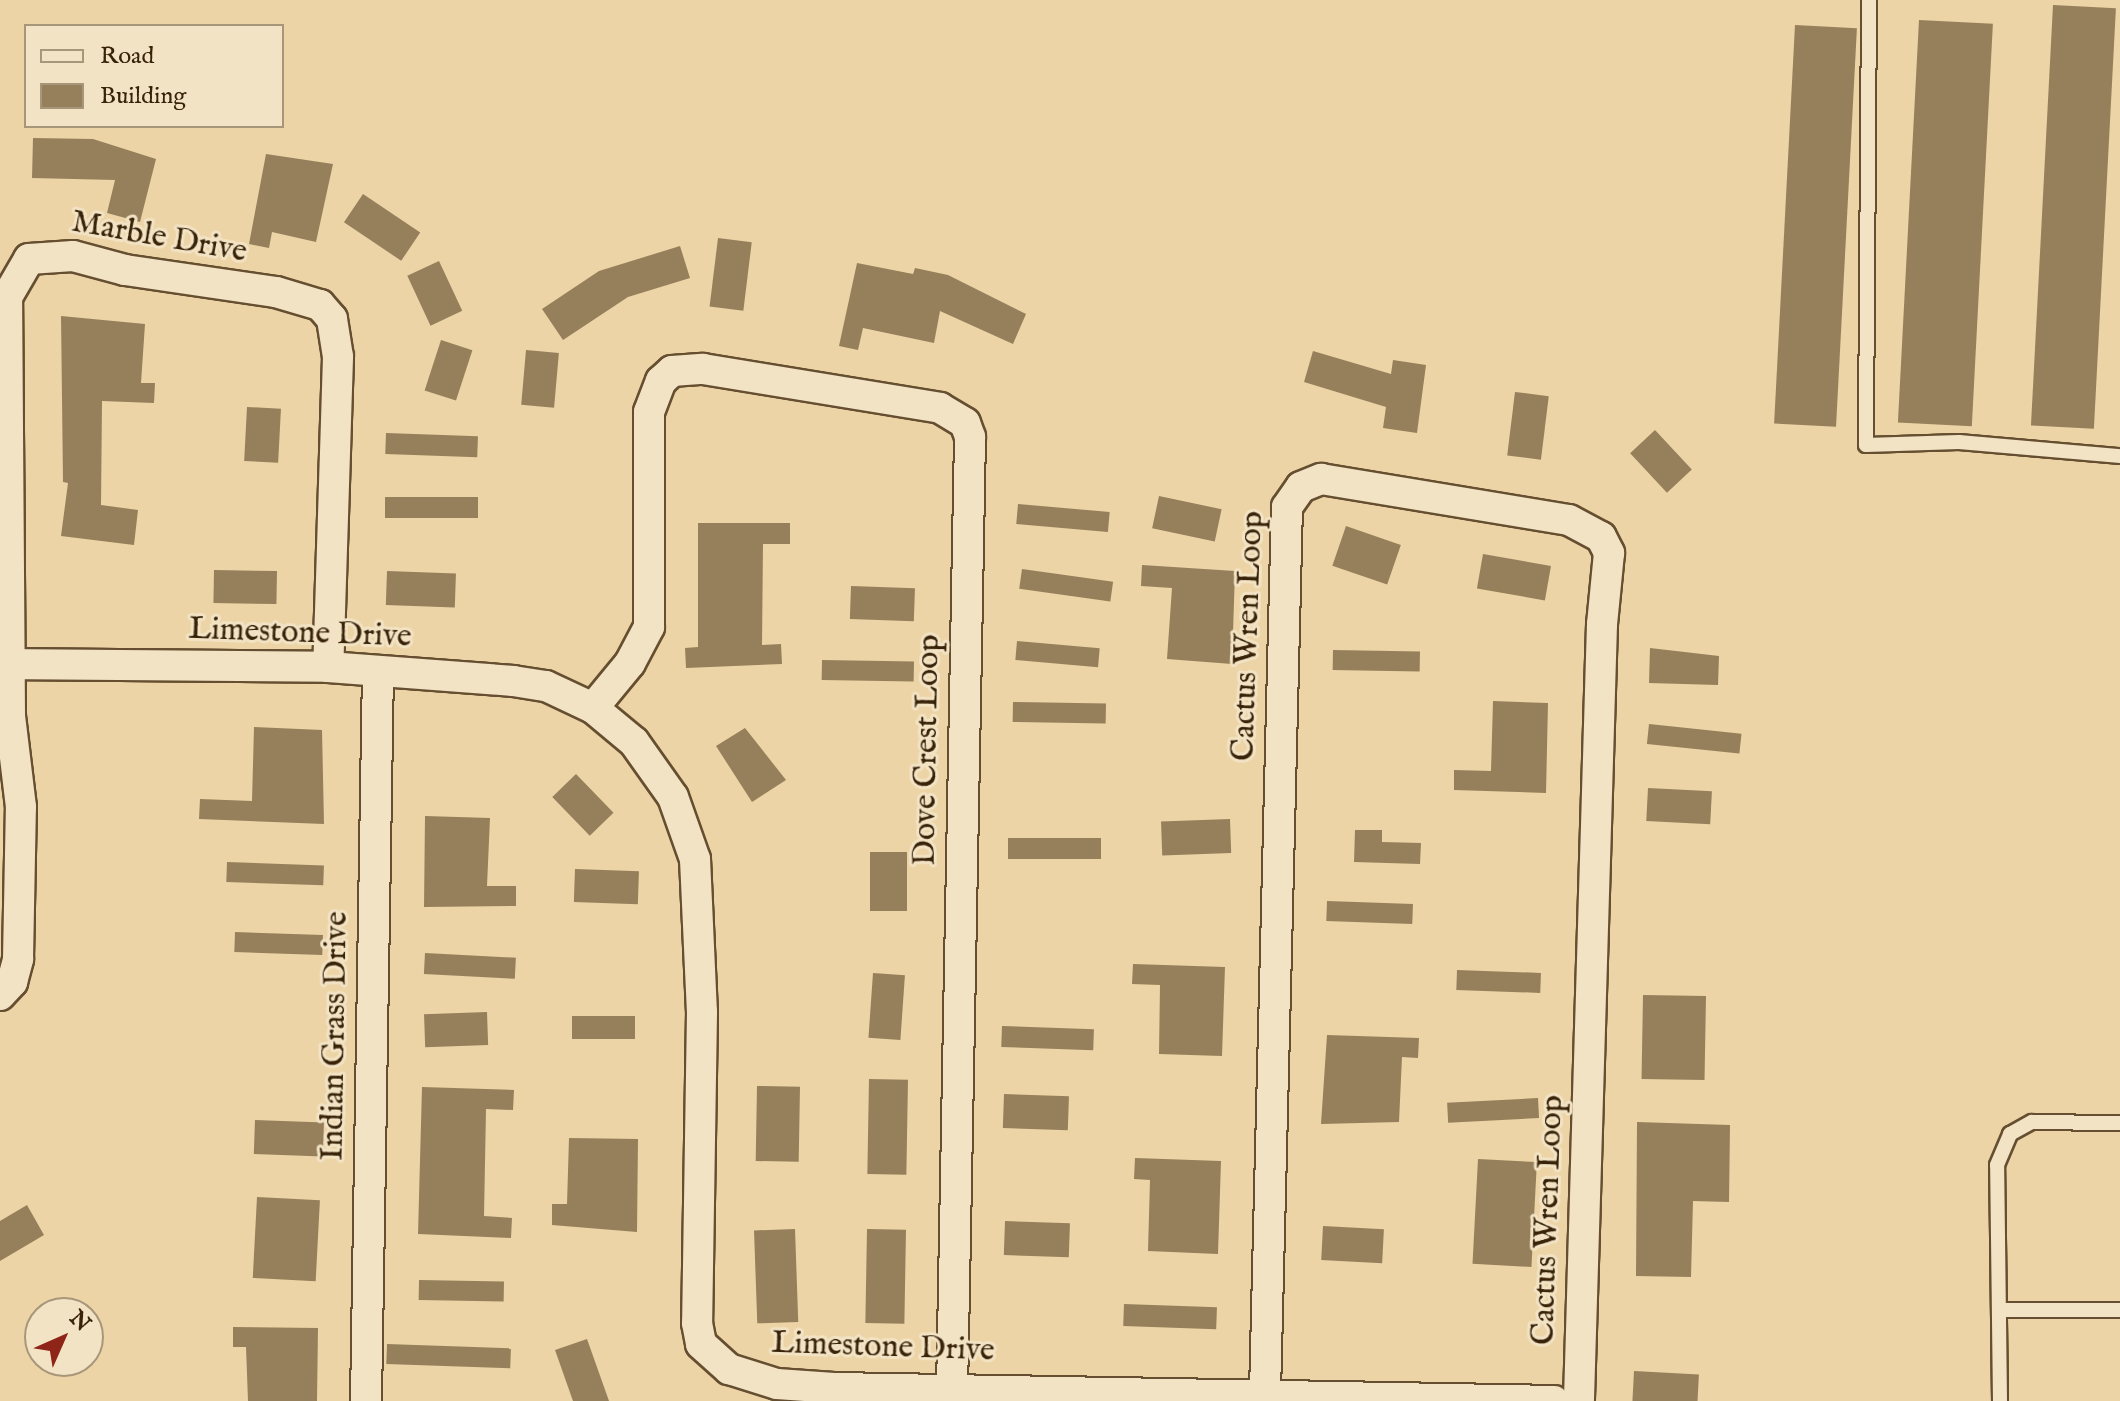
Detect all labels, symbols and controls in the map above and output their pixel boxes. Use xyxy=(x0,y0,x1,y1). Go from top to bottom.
legend xyxy=(24,24,284,128)
text: Road xyxy=(100,41,154,72)
text: Building xyxy=(100,81,186,112)
street label: Marble Drive xyxy=(68,204,250,272)
street label: Cactus Wren Loop xyxy=(1225,510,1273,762)
street label: Limestone Drive xyxy=(188,611,412,657)
street label: Dove Crest Loop xyxy=(907,634,949,866)
street label: Indian Grass Drive xyxy=(315,911,357,1161)
street label: Cactus Wren Loop xyxy=(1525,1094,1573,1346)
north arrow xyxy=(24,1297,104,1377)
text: N xyxy=(63,1305,96,1338)
street label: Limestone Drive xyxy=(771,1325,995,1371)

